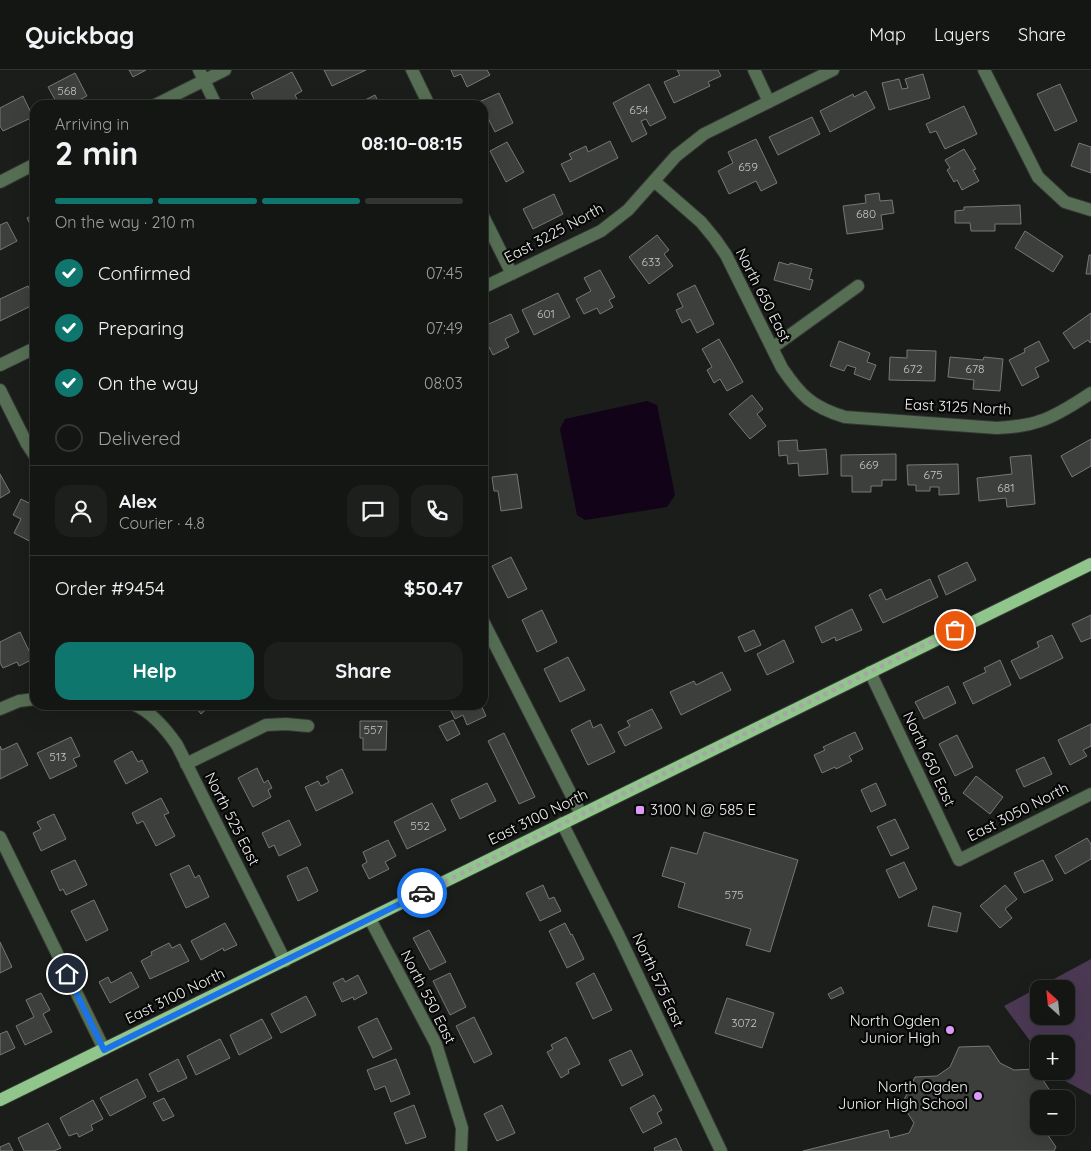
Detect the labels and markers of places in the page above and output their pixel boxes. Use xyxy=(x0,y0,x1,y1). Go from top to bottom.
pin xyxy=(934,609,976,651)
place label: 3100 N @ 585 E xyxy=(650,800,756,819)
marker: 3100 N @ 585 E xyxy=(634,804,646,816)
pin xyxy=(46,953,88,995)
place label: North Ogden Junior High xyxy=(850,1011,940,1047)
marker: North Ogden Junior High xyxy=(944,1024,956,1036)
place label: North Ogden Junior High School xyxy=(838,1077,968,1113)
marker: North Ogden Junior High School xyxy=(972,1090,984,1102)

